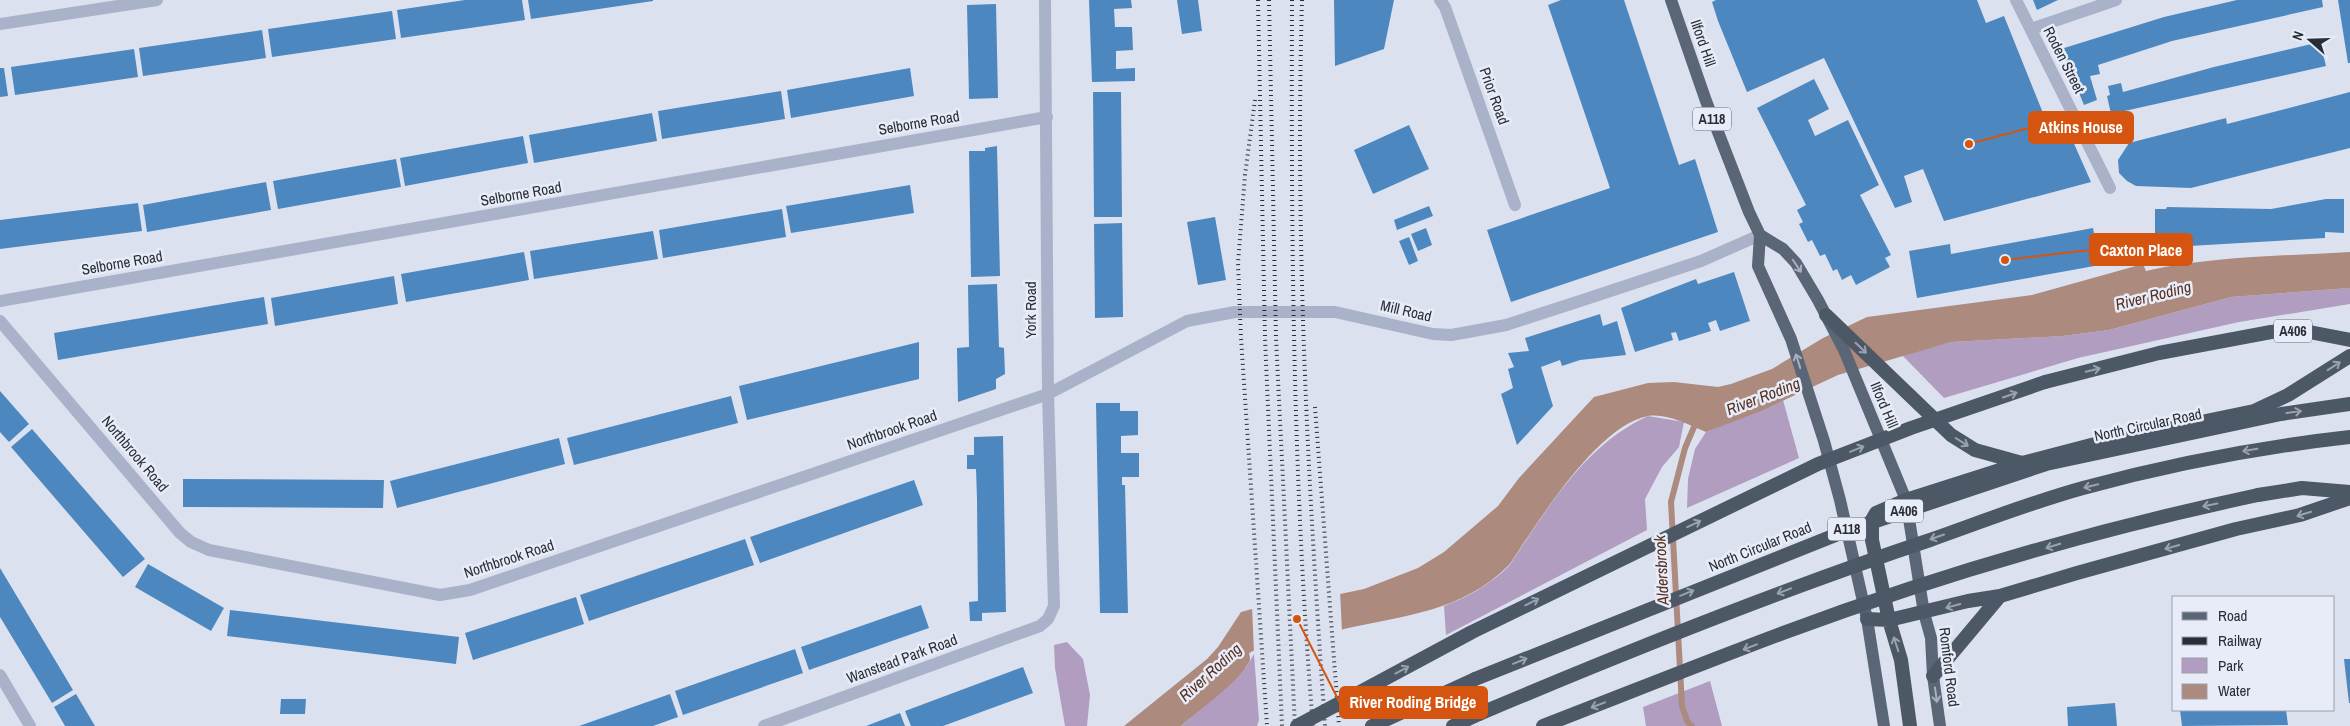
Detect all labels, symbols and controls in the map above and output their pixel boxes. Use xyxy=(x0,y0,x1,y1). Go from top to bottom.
north arrow xyxy=(2285,15,2335,65)
street label: Ilford Hill xyxy=(1686,16,1721,69)
street label: Roden Street xyxy=(2039,23,2091,97)
text: N xyxy=(2288,29,2308,43)
street label: Prior Road xyxy=(1474,64,1515,127)
street label: Selborne Road xyxy=(877,105,961,140)
road number: A118 xyxy=(1693,108,1731,130)
callout: Atkins House xyxy=(2029,112,2133,143)
text: Atkins House xyxy=(2039,116,2123,138)
street label: Selborne Road xyxy=(479,176,563,211)
callout: Caxton Place xyxy=(2090,234,2192,265)
text: Caxton Place xyxy=(2100,239,2182,261)
street label: Selborne Road xyxy=(80,245,164,280)
one-way arrow xyxy=(1792,259,1802,273)
water label: River Roding xyxy=(2113,275,2193,315)
street label: York Road xyxy=(1020,281,1041,339)
street label: Mill Road xyxy=(1378,294,1434,327)
road number: A406 xyxy=(2274,320,2312,342)
one-way arrow xyxy=(1855,342,1867,354)
one-way arrow xyxy=(1793,353,1803,369)
one-way arrow xyxy=(2327,361,2341,372)
one-way arrow xyxy=(2084,365,2100,374)
water label: River Roding xyxy=(1723,372,1803,420)
street label: Ilford Hill xyxy=(1865,378,1904,431)
one-way arrow xyxy=(2002,389,2018,399)
street label: North Circular Road xyxy=(2092,403,2204,446)
street label: Northbrook Road xyxy=(844,404,940,455)
one-way arrow xyxy=(2286,407,2302,417)
street label: Northbrook Road xyxy=(97,411,174,496)
one-way arrow xyxy=(1954,437,1968,447)
one-way arrow xyxy=(1849,444,1864,453)
one-way arrow xyxy=(2242,446,2258,456)
one-way arrow xyxy=(2084,482,2100,491)
road number: A406 xyxy=(1885,500,1923,522)
one-way arrow xyxy=(2203,501,2219,510)
one-way arrow xyxy=(2296,509,2312,519)
street label: North Circular Road xyxy=(1705,516,1814,577)
road number: A118 xyxy=(1828,518,1866,540)
one-way arrow xyxy=(1686,519,1701,528)
one-way arrow xyxy=(1930,533,1945,542)
street label: Northbrook Road xyxy=(461,534,557,583)
water label: Aldersbrook xyxy=(1648,534,1674,607)
one-way arrow xyxy=(2046,542,2062,552)
one-way arrow xyxy=(2165,543,2181,553)
one-way arrow xyxy=(1777,587,1792,596)
one-way arrow xyxy=(1679,588,1694,598)
legend xyxy=(2172,596,2335,711)
one-way arrow xyxy=(1524,597,1539,607)
one-way arrow xyxy=(1945,601,1961,611)
text: Road xyxy=(2218,605,2247,626)
street label: Romford Road xyxy=(1934,626,1965,708)
street label: Wanstead Park Road xyxy=(844,629,960,688)
text: Railway xyxy=(2218,630,2263,651)
one-way arrow xyxy=(1891,636,1900,652)
water label: River Roding xyxy=(1174,638,1246,706)
one-way arrow xyxy=(1742,643,1757,652)
one-way arrow xyxy=(1512,655,1527,665)
text: Park xyxy=(2218,655,2244,676)
one-way arrow xyxy=(1394,665,1409,675)
text: Water xyxy=(2218,680,2250,701)
callout: River Roding Bridge xyxy=(1340,687,1487,718)
one-way arrow xyxy=(1931,687,1941,703)
text: River Roding Bridge xyxy=(1350,691,1476,713)
one-way arrow xyxy=(1591,701,1606,710)

